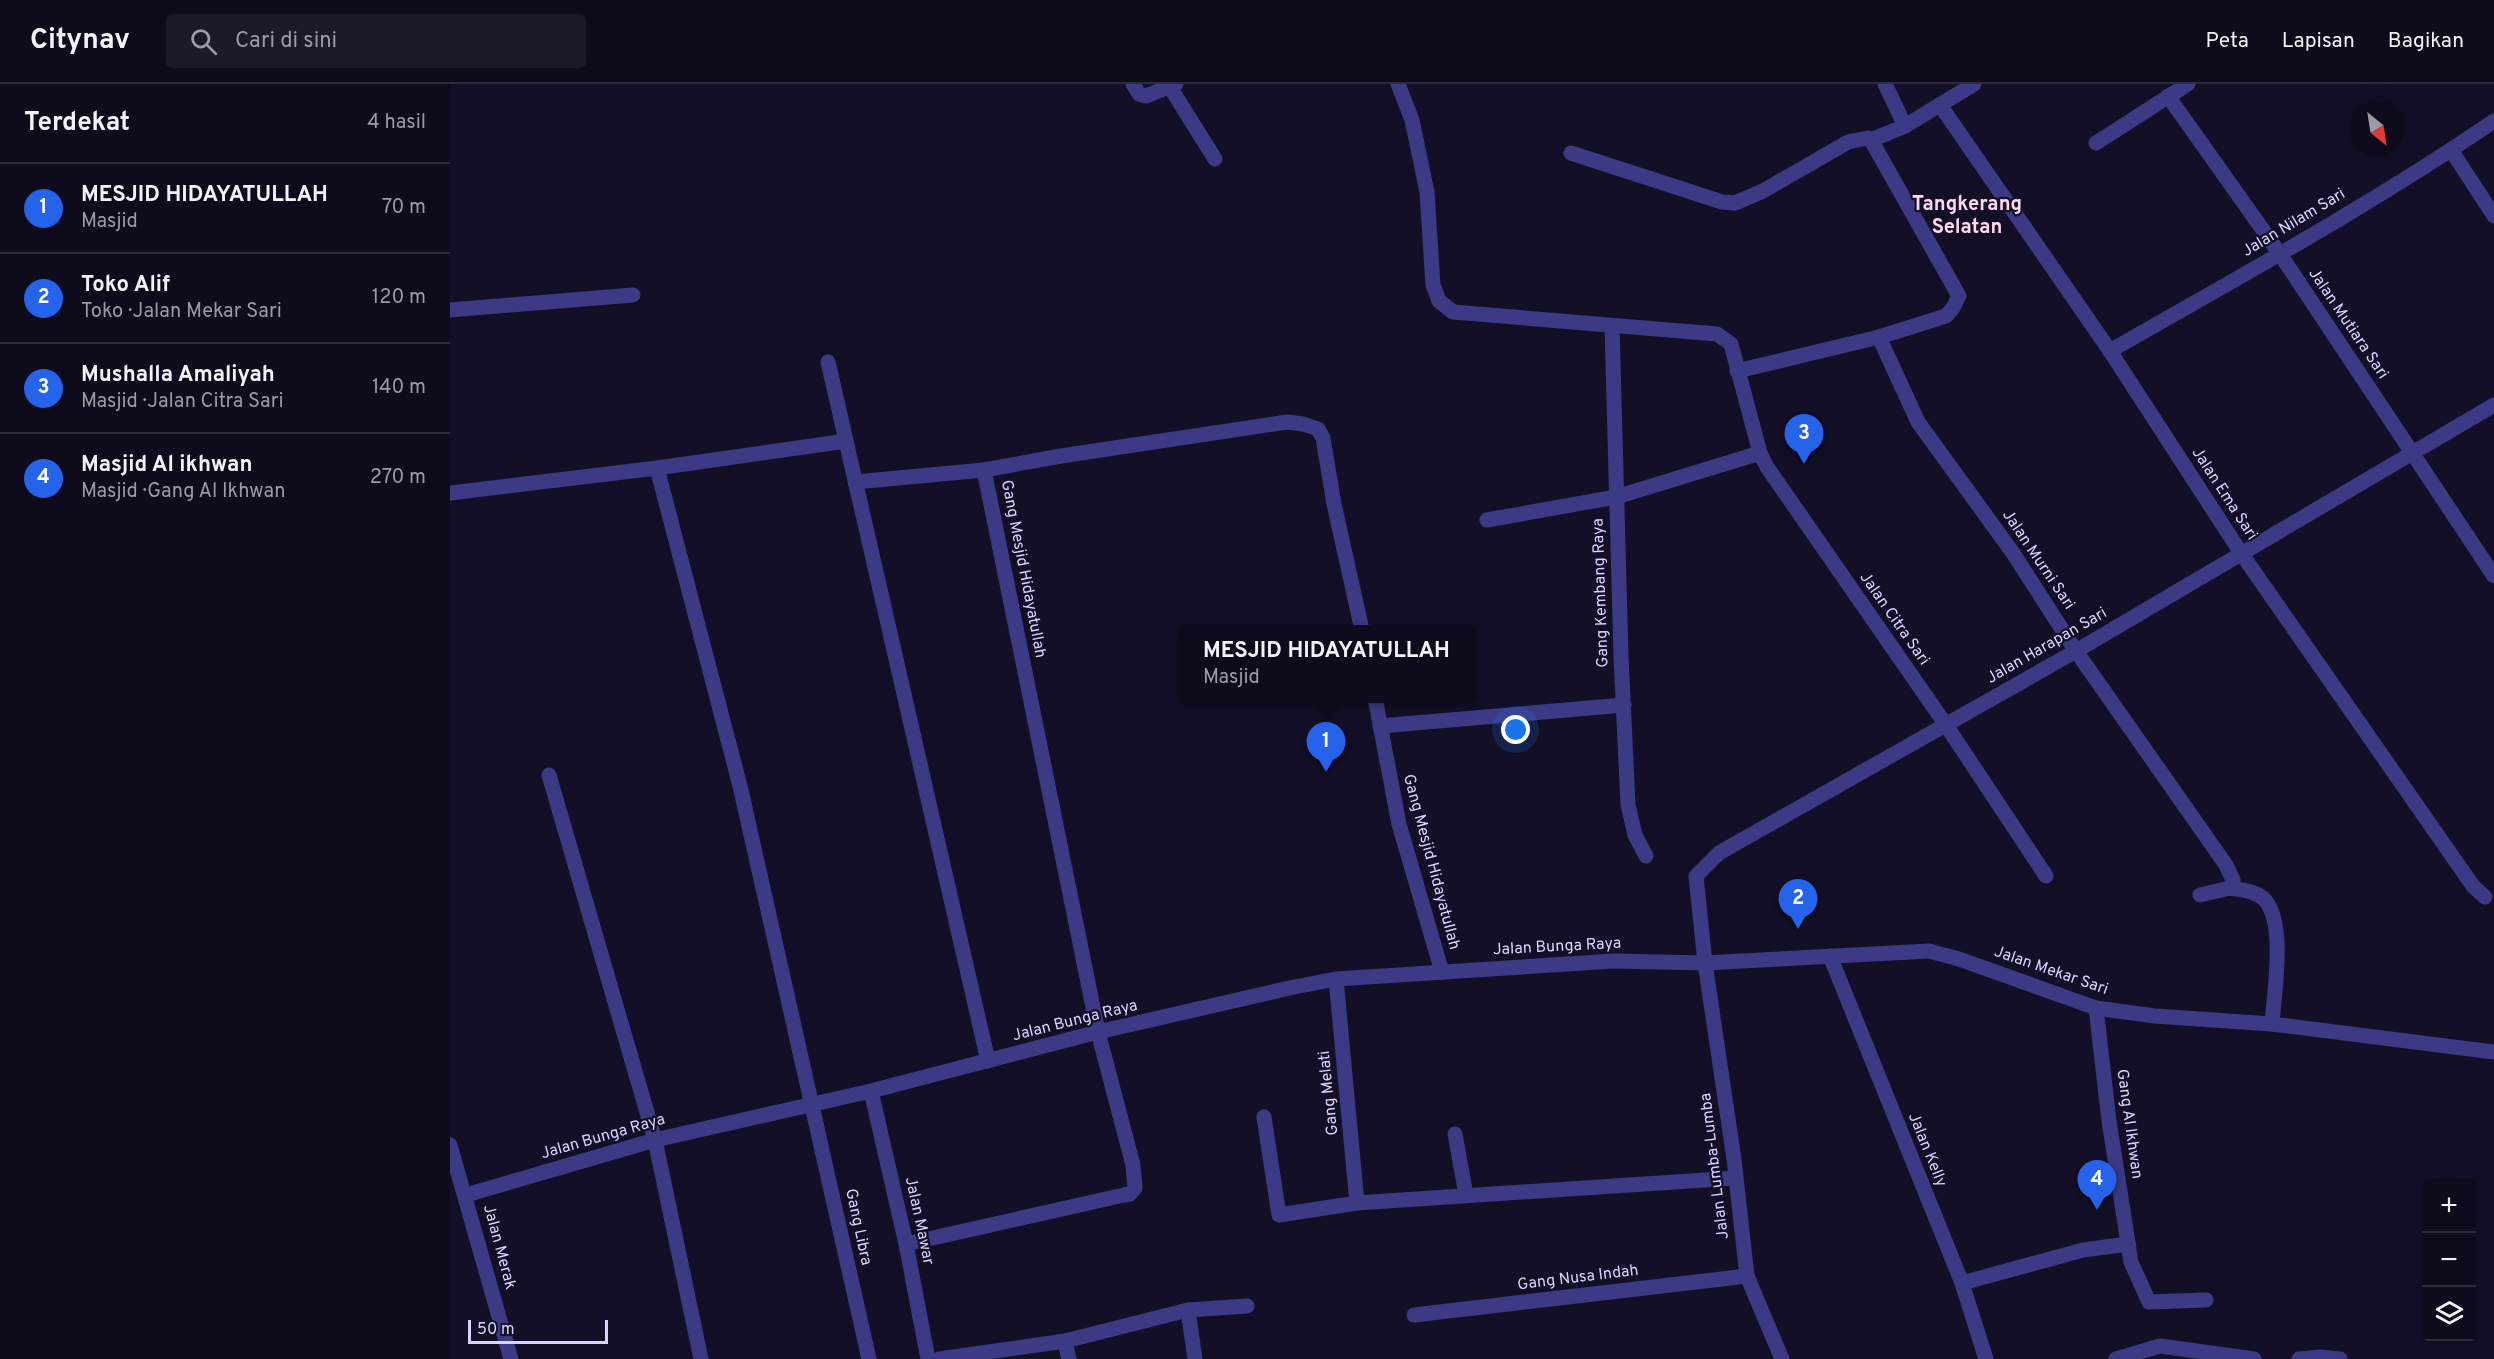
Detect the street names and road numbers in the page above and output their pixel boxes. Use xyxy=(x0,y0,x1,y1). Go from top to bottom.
street label: Jalan Nilam Sari xyxy=(2239,184,2349,262)
street label: Jalan Mutiara Sari xyxy=(2303,265,2393,383)
street label: Jalan Ema Sari xyxy=(2187,444,2261,544)
street label: Gang Mesjid Hidayatullah xyxy=(996,478,1050,660)
street label: Jalan Murni Sari xyxy=(1997,506,2079,614)
street label: Gang Kembang Raya xyxy=(1588,518,1614,668)
street label: Jalan Citra Sari xyxy=(1855,569,1933,669)
street label: Jalan Harapan Sari xyxy=(1983,603,2111,689)
street label: Gang Mesjid Hidayatullah xyxy=(1398,772,1464,952)
street label: Jalan Bunga Raya xyxy=(1492,934,1622,960)
street label: Jalan Mekar Sari xyxy=(1991,942,2111,1000)
street label: Jalan Bunga Raya xyxy=(1010,996,1140,1046)
street label: Gang Melati xyxy=(1315,1050,1343,1136)
street label: Gang Al Ikhwan xyxy=(2111,1068,2147,1180)
street label: Jalan Lumba-Lumba xyxy=(1696,1092,1734,1240)
street label: Jalan Bunga Raya xyxy=(539,1110,667,1164)
street label: Jalan Kelly xyxy=(1903,1110,1951,1190)
street label: Jalan Mawar xyxy=(900,1175,938,1267)
street label: Gang Libra xyxy=(840,1187,876,1267)
street label: Jalan Merak xyxy=(478,1202,520,1292)
street label: Gang Nusa Indah xyxy=(1516,1261,1640,1295)

